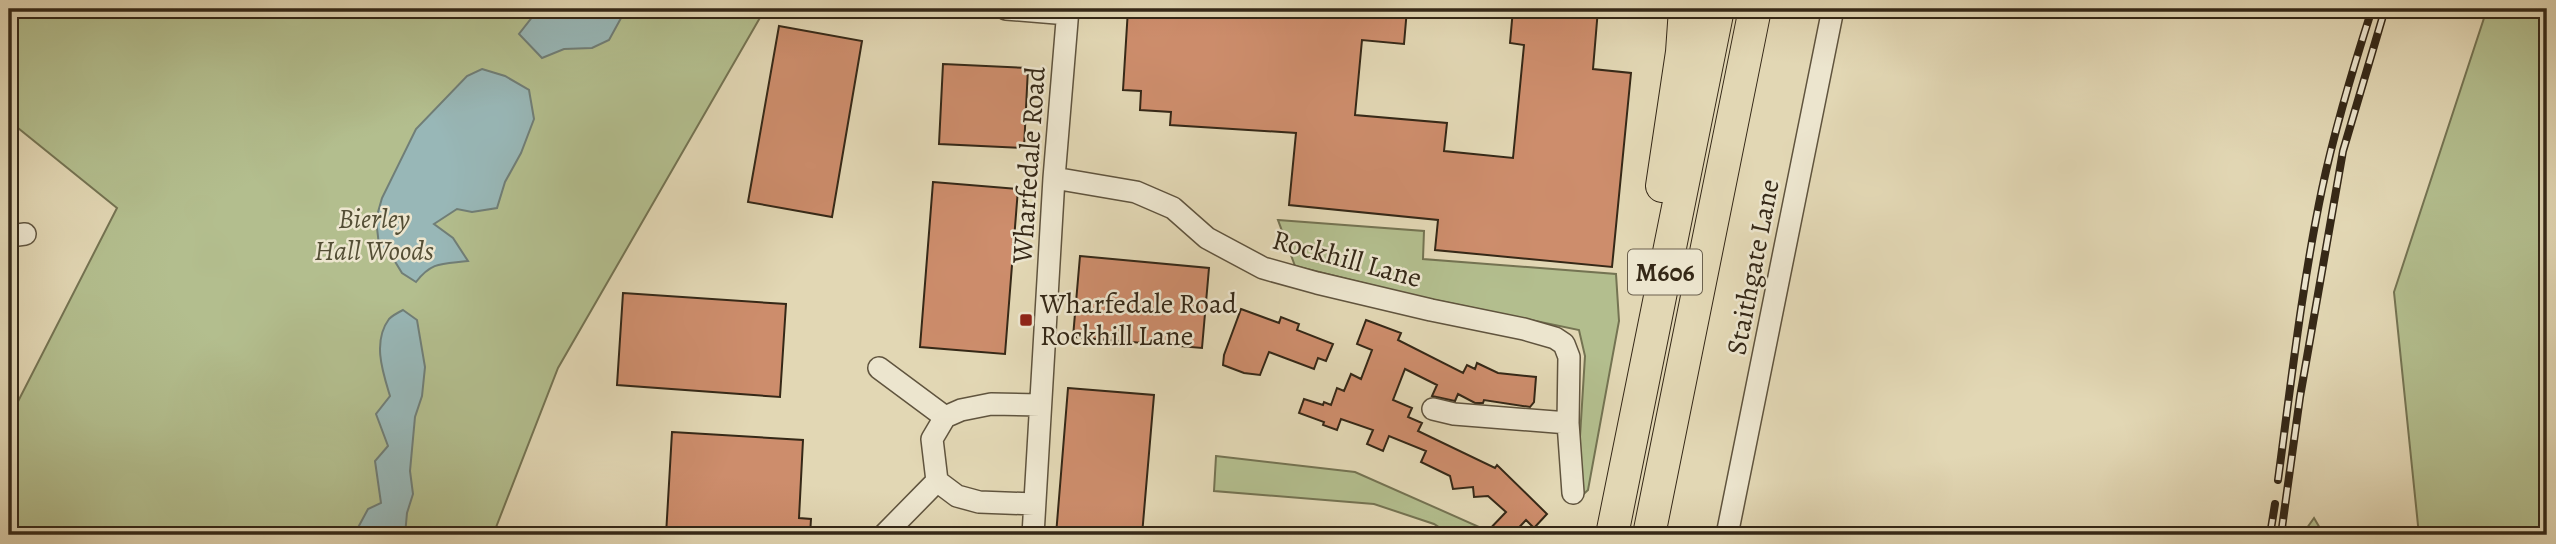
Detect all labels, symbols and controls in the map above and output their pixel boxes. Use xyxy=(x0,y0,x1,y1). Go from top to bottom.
street label: Wharfedale Road xyxy=(1003,64,1055,266)
street label: Staithgate Lane xyxy=(1717,176,1789,358)
park label: Bierley Hall Woods xyxy=(314,200,434,270)
street label: Rockhill Lane xyxy=(1268,221,1426,297)
road number: M606 xyxy=(1628,249,1702,294)
place label: Wharfedale Road Rockhill Lane xyxy=(1039,285,1238,355)
marker: Wharfedale Road Rockhill Lane xyxy=(1018,312,1034,328)

